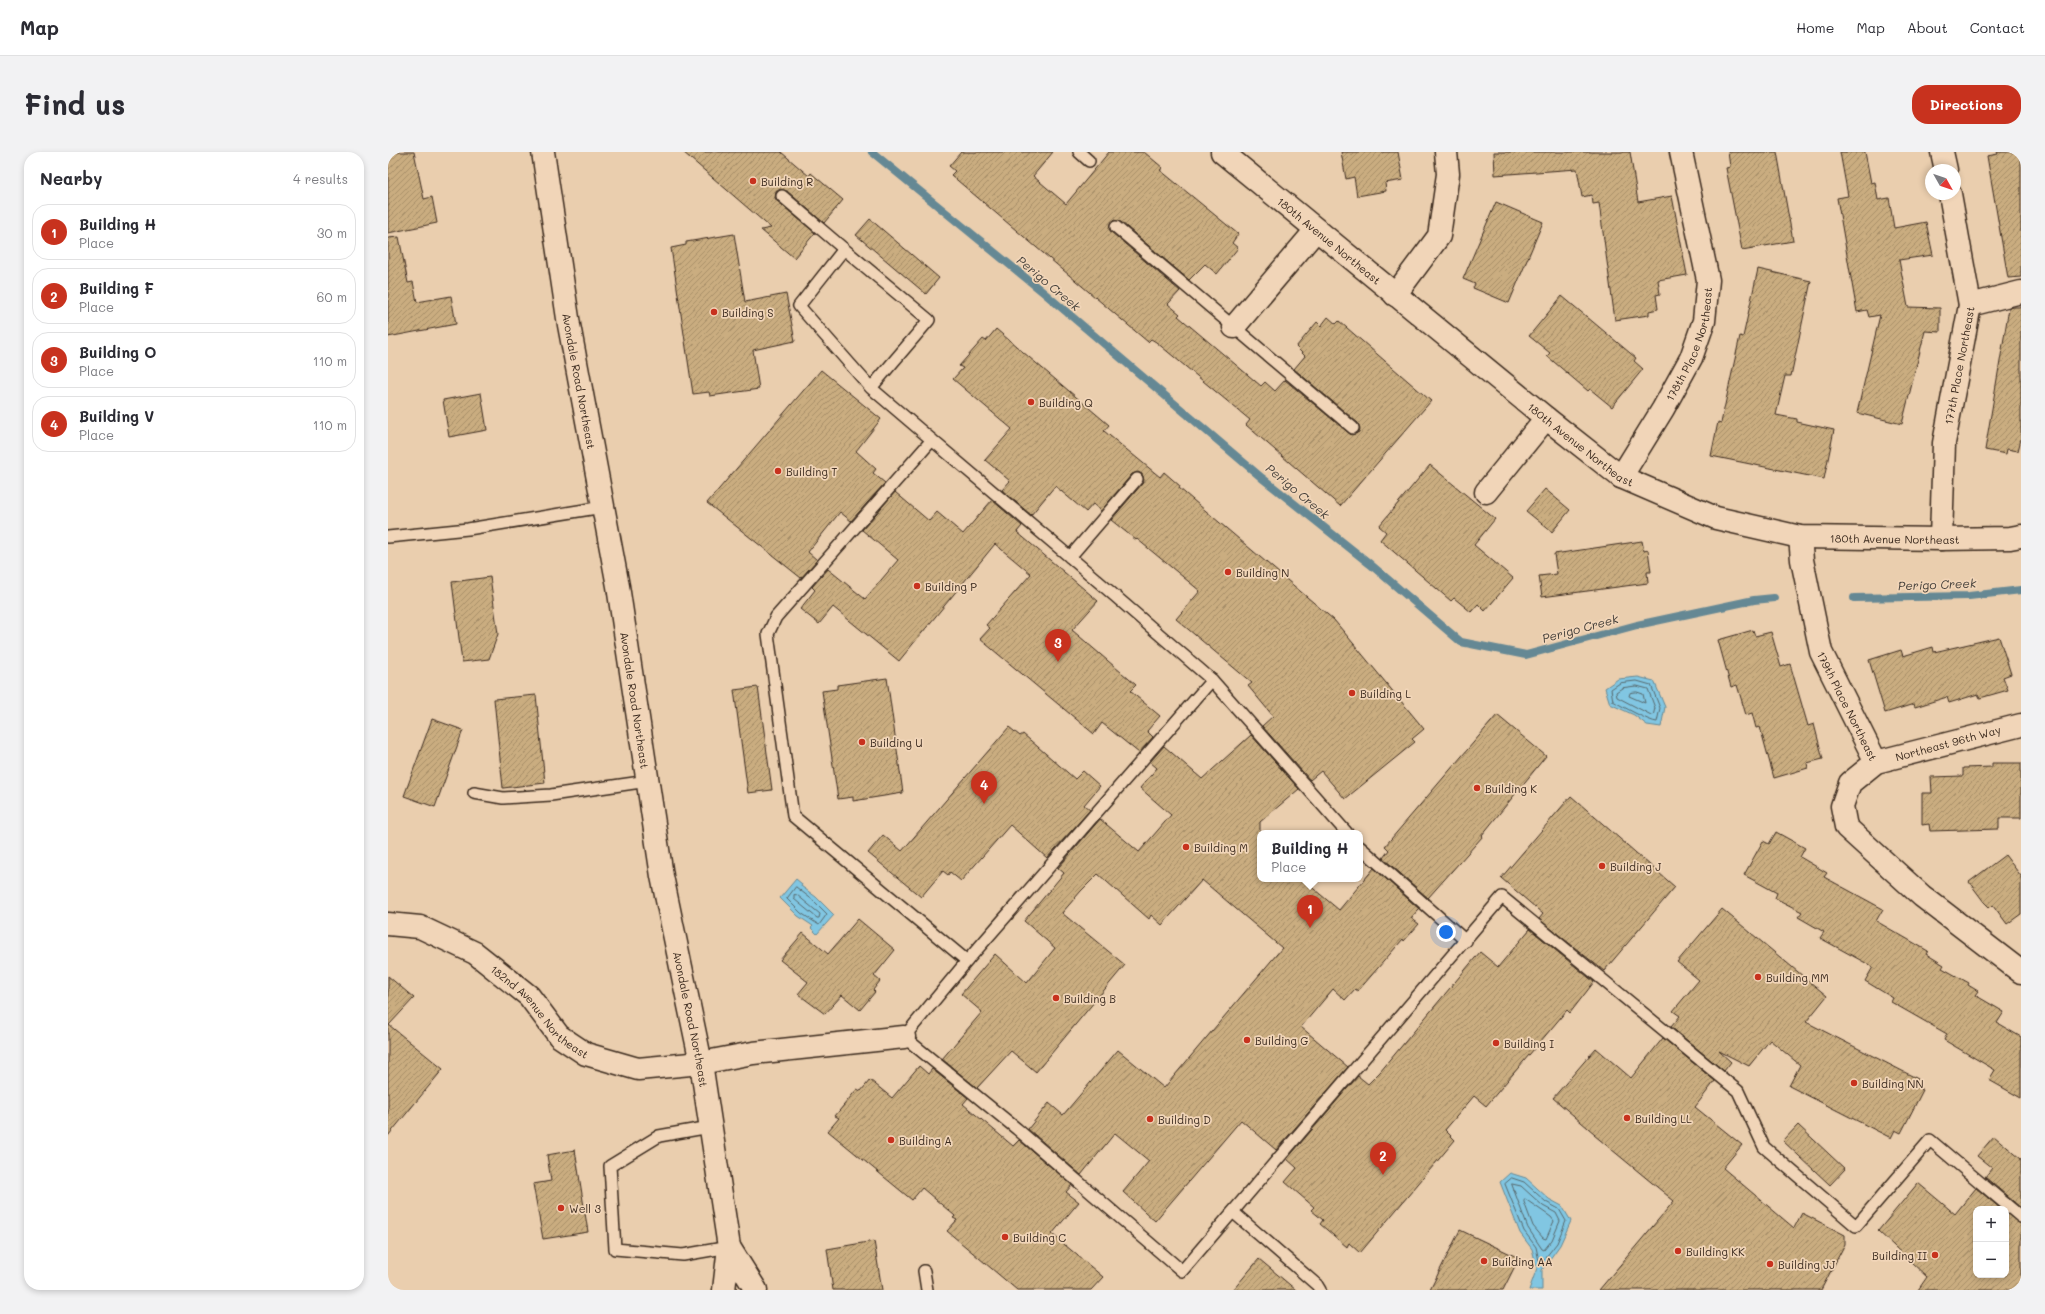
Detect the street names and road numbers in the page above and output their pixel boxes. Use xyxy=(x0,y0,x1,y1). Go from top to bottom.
street label: 180th Avenue Northeast xyxy=(1275,193,1384,287)
street label: 178th Place Northeast xyxy=(1662,286,1715,403)
street label: 177th Place Northeast xyxy=(1940,305,1977,426)
street label: Avondale Road Northeast xyxy=(560,312,600,450)
street label: 180th Avenue Northeast xyxy=(1525,399,1636,489)
street label: 180th Avenue Northeast xyxy=(1830,530,1960,547)
street label: Avondale Road Northeast xyxy=(618,631,653,770)
street label: 179th Place Northeast xyxy=(1814,648,1882,763)
street label: Northeast 96th Way xyxy=(1894,722,2003,764)
street label: Avondale Road Northeast xyxy=(670,950,712,1088)
street label: 182nd Avenue Northeast xyxy=(488,961,592,1061)

